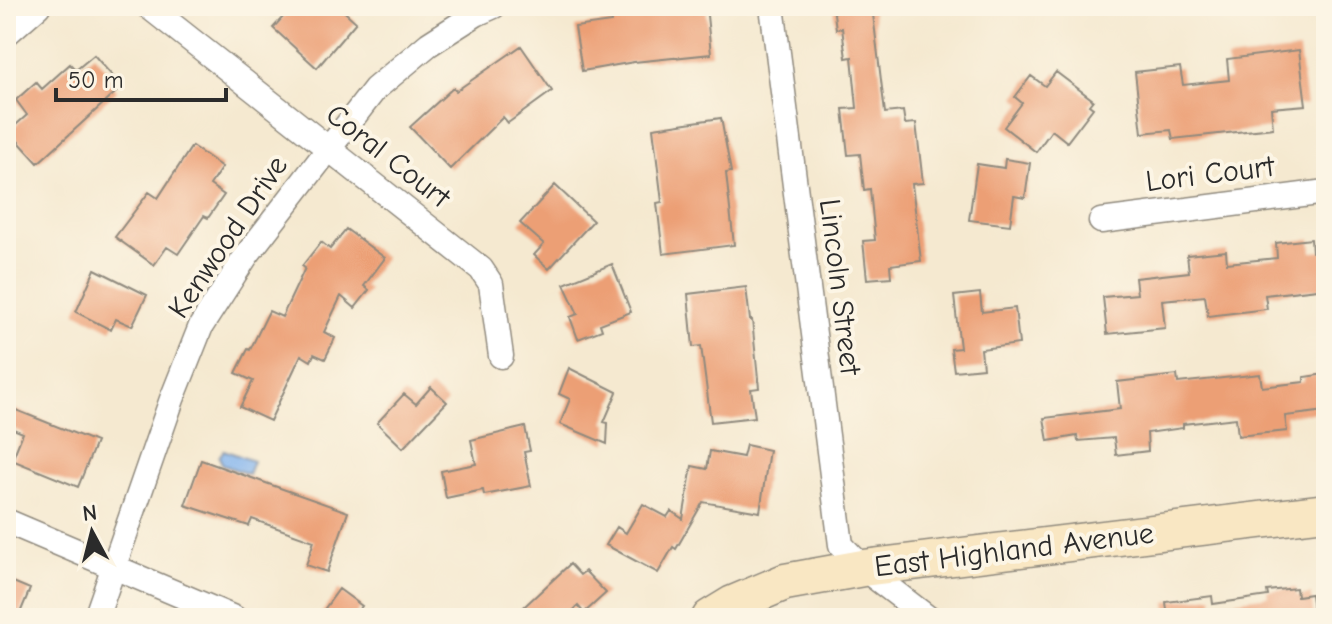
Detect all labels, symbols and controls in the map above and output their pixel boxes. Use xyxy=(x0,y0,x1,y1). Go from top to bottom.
scale bar xyxy=(56,52,226,102)
text: 50 m xyxy=(68,66,124,94)
street label: Coral Court xyxy=(319,97,458,216)
street label: Kenwood Drive xyxy=(161,149,295,325)
street label: Lori Court xyxy=(1144,149,1278,199)
street label: Lincoln Street xyxy=(812,197,868,378)
north arrow xyxy=(52,492,132,572)
text: N xyxy=(81,499,98,527)
street label: East Highland Avenue xyxy=(872,516,1156,584)

